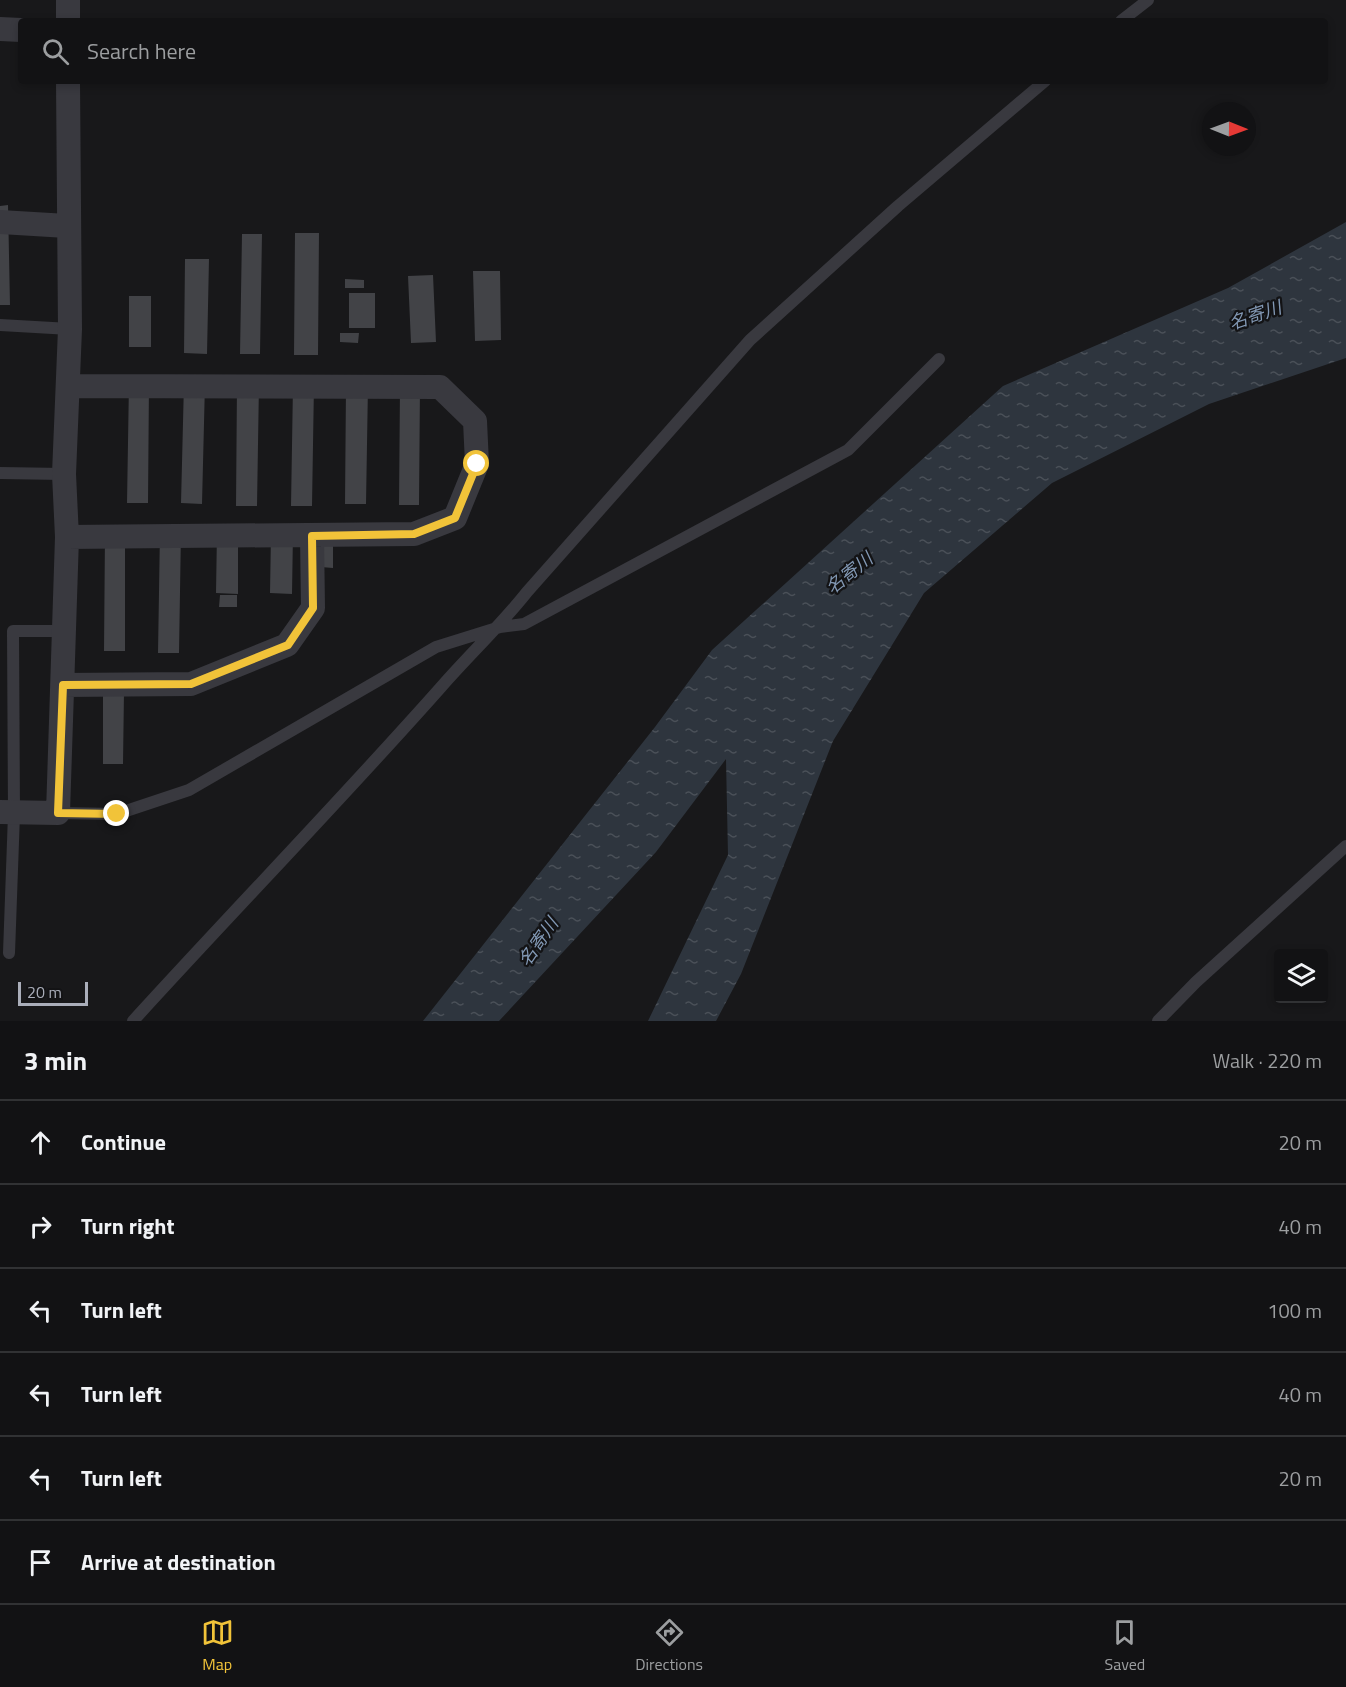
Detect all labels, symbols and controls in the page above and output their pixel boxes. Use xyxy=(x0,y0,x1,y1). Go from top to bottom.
search box xyxy=(18,18,1328,84)
text: Search here xyxy=(87,34,196,68)
icon: search xyxy=(39,35,72,68)
north arrow xyxy=(1202,102,1256,156)
water label: 名寄川 xyxy=(1225,293,1287,337)
route start xyxy=(463,450,489,476)
water label: 名寄川 xyxy=(820,544,880,600)
route end xyxy=(103,800,129,826)
water label: 名寄川 xyxy=(511,911,566,972)
map controls xyxy=(1274,949,1328,1003)
button: layers xyxy=(1274,949,1328,1003)
scale bar xyxy=(18,979,88,1007)
text: 20 m xyxy=(27,980,62,1004)
text: 3 min xyxy=(24,1041,87,1080)
text: Walk · 220 m xyxy=(1213,1045,1322,1076)
text: Continue xyxy=(81,1125,166,1159)
icon: ahead xyxy=(24,1126,57,1159)
text: 20 m xyxy=(1278,1127,1322,1158)
text: Turn right xyxy=(81,1209,175,1243)
icon: right xyxy=(24,1210,57,1243)
text: 40 m xyxy=(1278,1211,1322,1242)
text: Turn left xyxy=(81,1293,162,1327)
icon: left xyxy=(24,1294,57,1327)
text: 100 m xyxy=(1267,1295,1322,1326)
text: Turn left xyxy=(81,1377,162,1411)
icon: left xyxy=(24,1378,57,1411)
text: 40 m xyxy=(1278,1379,1322,1410)
text: Turn left xyxy=(81,1461,162,1495)
icon: left xyxy=(24,1462,57,1495)
text: 20 m xyxy=(1278,1463,1322,1494)
text: Arrive at destination xyxy=(81,1545,276,1579)
icon: arrive xyxy=(24,1546,57,1579)
tab: Map xyxy=(201,1616,234,1676)
tab: Directions xyxy=(635,1616,703,1676)
tab: Saved xyxy=(1105,1616,1145,1676)

